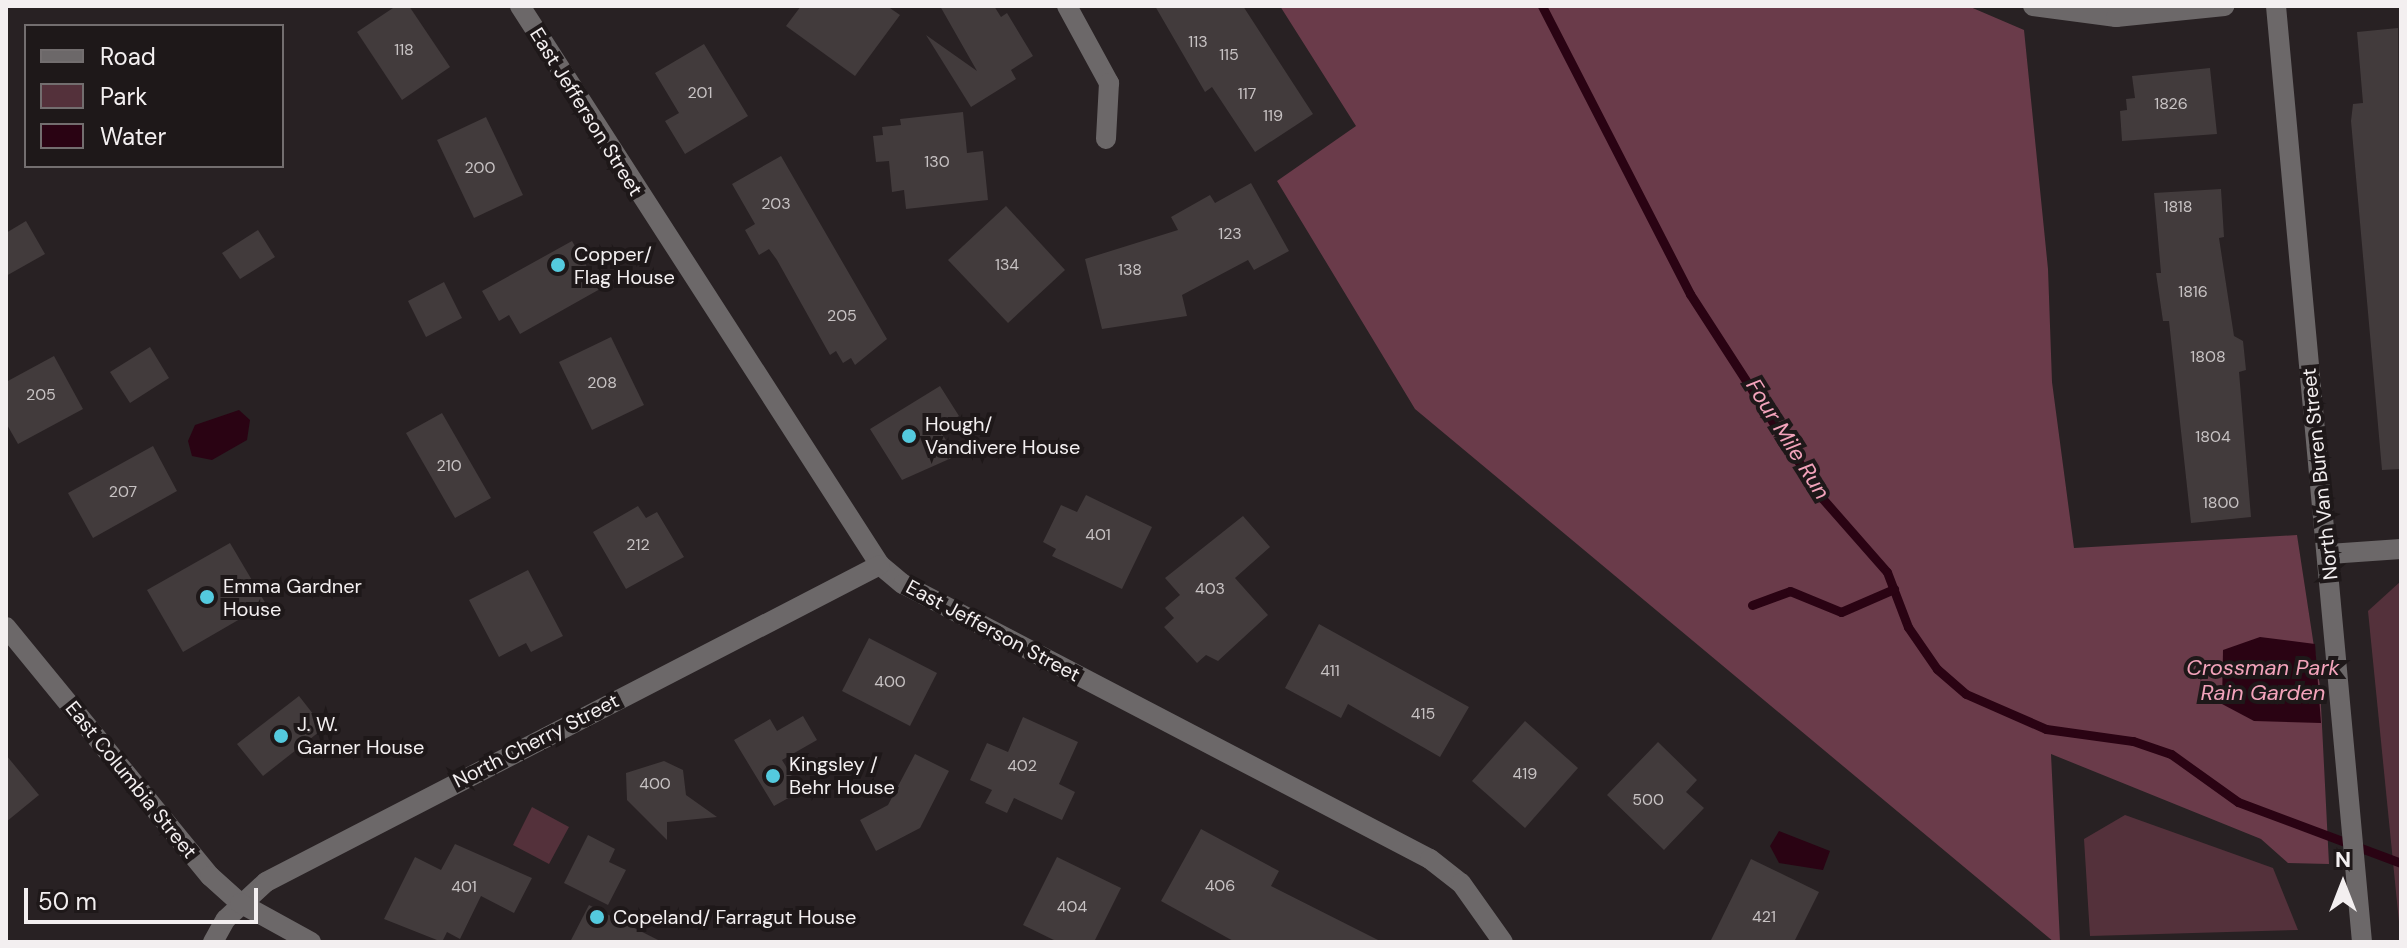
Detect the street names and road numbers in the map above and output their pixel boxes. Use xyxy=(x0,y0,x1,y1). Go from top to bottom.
street label: East Jefferson Street xyxy=(525,24,647,200)
street label: North Van Buren Street xyxy=(2297,367,2343,581)
street label: East Jefferson Street xyxy=(902,575,1084,687)
street label: North Cherry Street xyxy=(449,689,623,793)
street label: East Columbia Street xyxy=(60,697,202,863)

